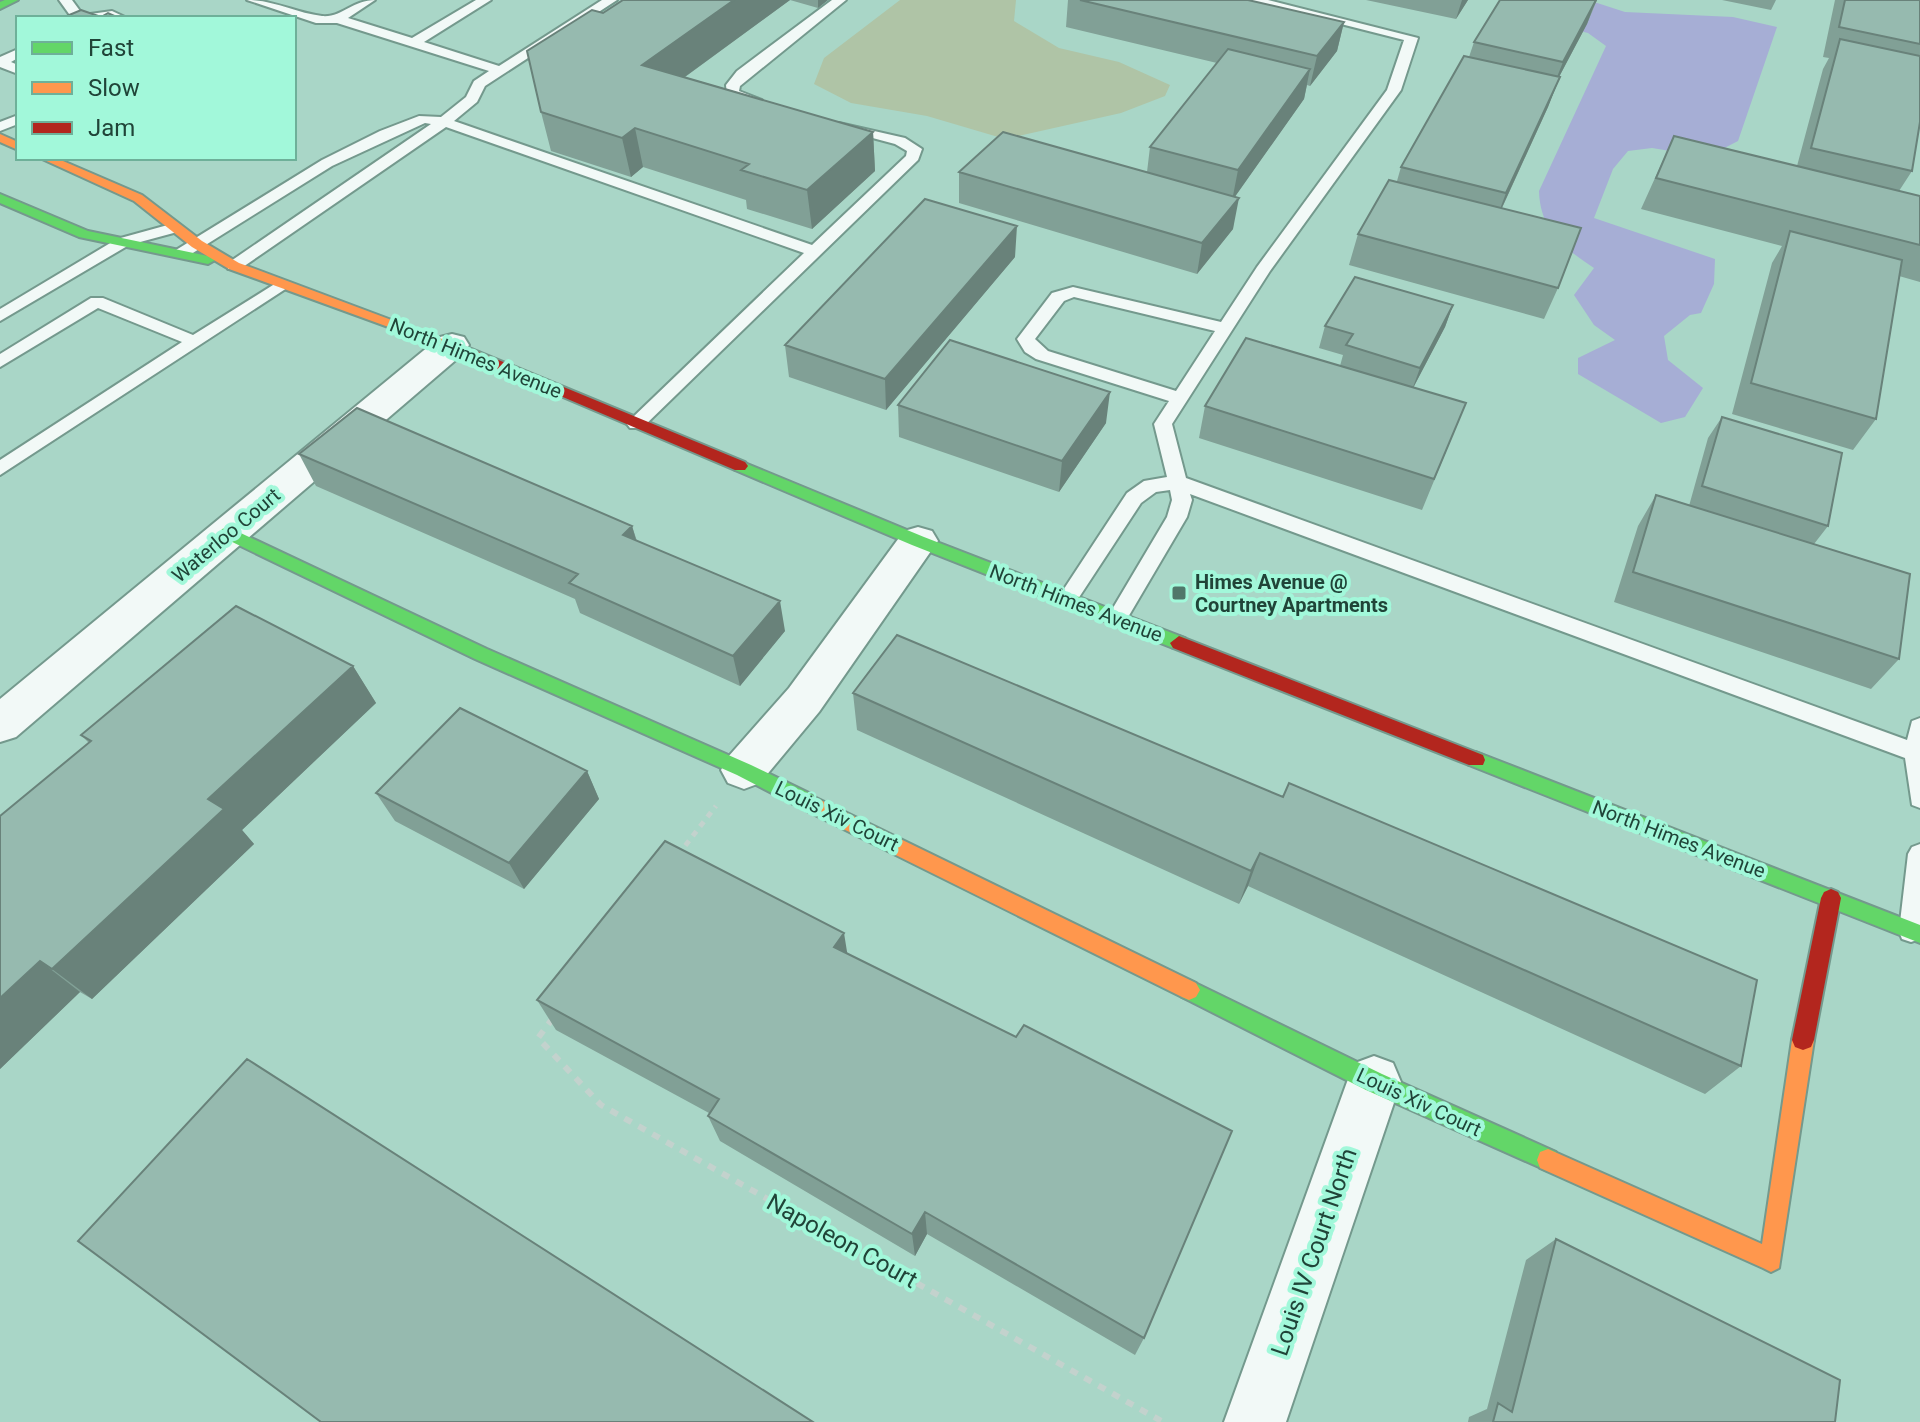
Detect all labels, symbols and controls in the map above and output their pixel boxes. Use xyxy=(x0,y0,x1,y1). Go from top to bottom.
legend xyxy=(16,16,296,160)
text: Fast xyxy=(88,34,134,62)
text: Slow xyxy=(88,74,140,102)
text: Jam xyxy=(88,114,135,142)
street label: North Himes Avenue xyxy=(386,313,566,403)
street label: Waterloo Court xyxy=(167,483,285,587)
street label: North Himes Avenue xyxy=(986,559,1166,647)
place label: Himes Avenue @ Courtney Apartments xyxy=(1195,570,1388,617)
marker: Himes Avenue @ Courtney Apartments xyxy=(1170,584,1188,602)
street label: Louis Xiv Court xyxy=(771,776,903,856)
street label: North Himes Avenue xyxy=(1589,795,1769,883)
street label: Louis Xiv Court xyxy=(1353,1063,1485,1141)
street label: Louis IV Court North xyxy=(1265,1145,1363,1359)
street label: Napoleon Court xyxy=(762,1188,922,1294)

